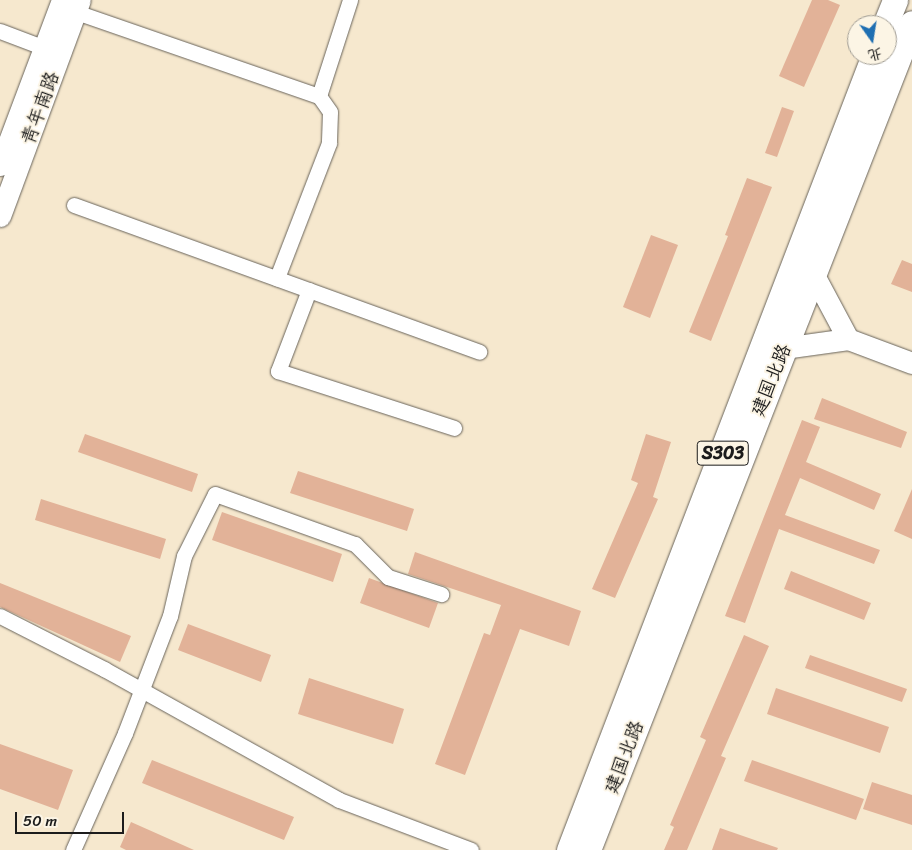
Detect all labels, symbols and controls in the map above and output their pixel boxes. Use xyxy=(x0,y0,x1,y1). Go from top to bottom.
north arrow xyxy=(847,15,897,65)
text: 北 xyxy=(866,40,885,68)
street label: 青年南路 xyxy=(16,68,64,148)
street label: 建国北路 xyxy=(746,340,796,420)
road number: S303 xyxy=(697,438,749,468)
street label: 建国北路 xyxy=(600,717,648,797)
scale bar xyxy=(18,802,126,834)
text: 50 m xyxy=(23,808,57,834)

